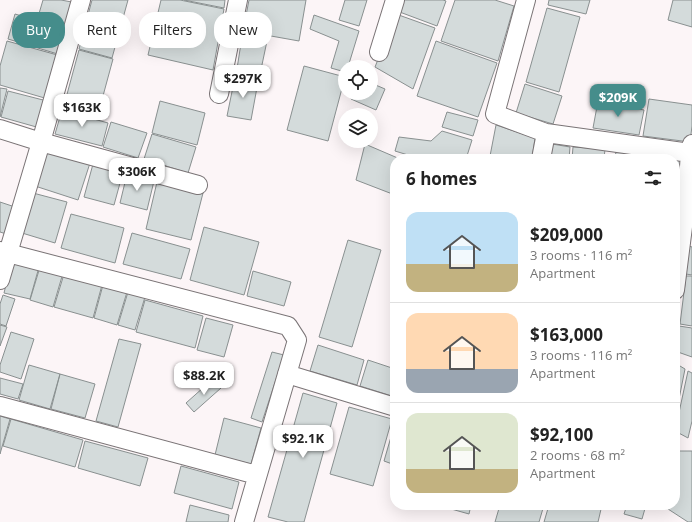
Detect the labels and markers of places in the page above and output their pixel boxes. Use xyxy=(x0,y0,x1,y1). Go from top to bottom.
pin: $297K xyxy=(215,65,271,99)
pin: $209K xyxy=(590,84,646,118)
pin: $163K xyxy=(54,94,110,128)
pin: $306K xyxy=(109,158,165,192)
pin: $88.2K xyxy=(171,362,237,396)
pin: $92.1K xyxy=(270,425,336,459)

